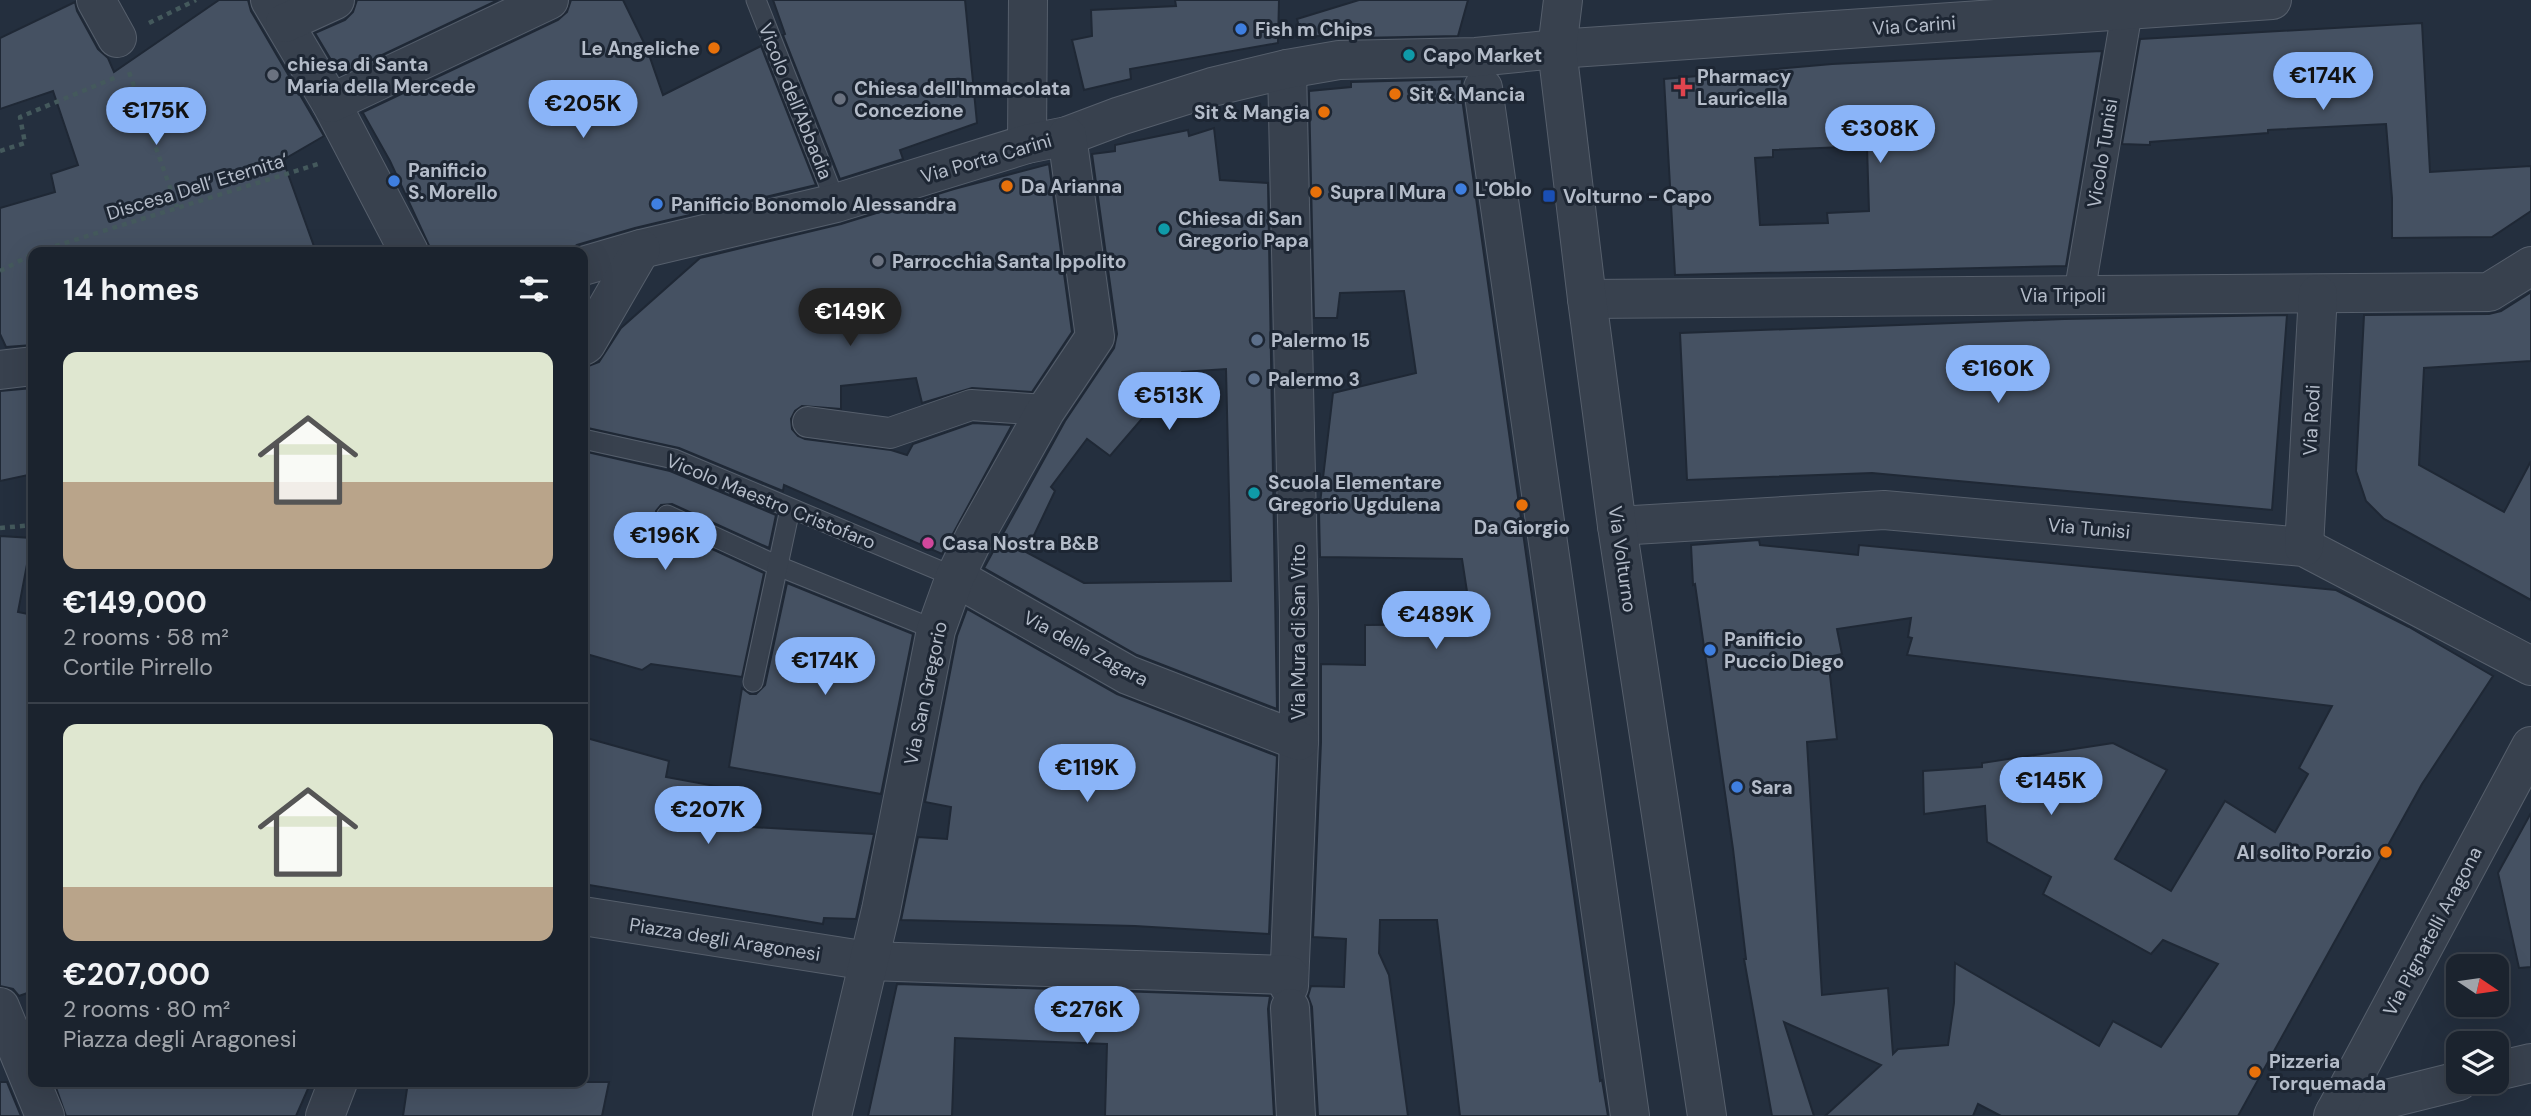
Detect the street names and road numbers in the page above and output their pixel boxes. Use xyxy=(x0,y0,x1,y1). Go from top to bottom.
street label: Via Carini xyxy=(1871,10,1957,41)
street label: Vicolo dell'Abbadia xyxy=(753,19,838,183)
street label: Vicolo Tunisi xyxy=(2082,97,2123,209)
street label: Via Porta Carini xyxy=(918,128,1055,189)
street label: Discesa Dell‘ Eternita‘ xyxy=(104,147,291,226)
street label: Via Tripoli xyxy=(2020,283,2106,308)
street label: Via Rodi xyxy=(2297,384,2326,456)
street label: Vicolo Maestro Cristofaro xyxy=(662,448,879,555)
street label: Via Volturno xyxy=(1603,504,1642,614)
street label: Via Tunisi xyxy=(2047,512,2131,545)
street label: Via Mura di San Vito xyxy=(1286,544,1311,720)
street label: Via della Zagara xyxy=(1019,605,1153,692)
street label: Via San Gregorio xyxy=(898,619,953,767)
street label: Via Pignatelli Aragona xyxy=(2377,842,2488,1020)
street label: Piazza degli Aragonesi xyxy=(628,912,822,967)

